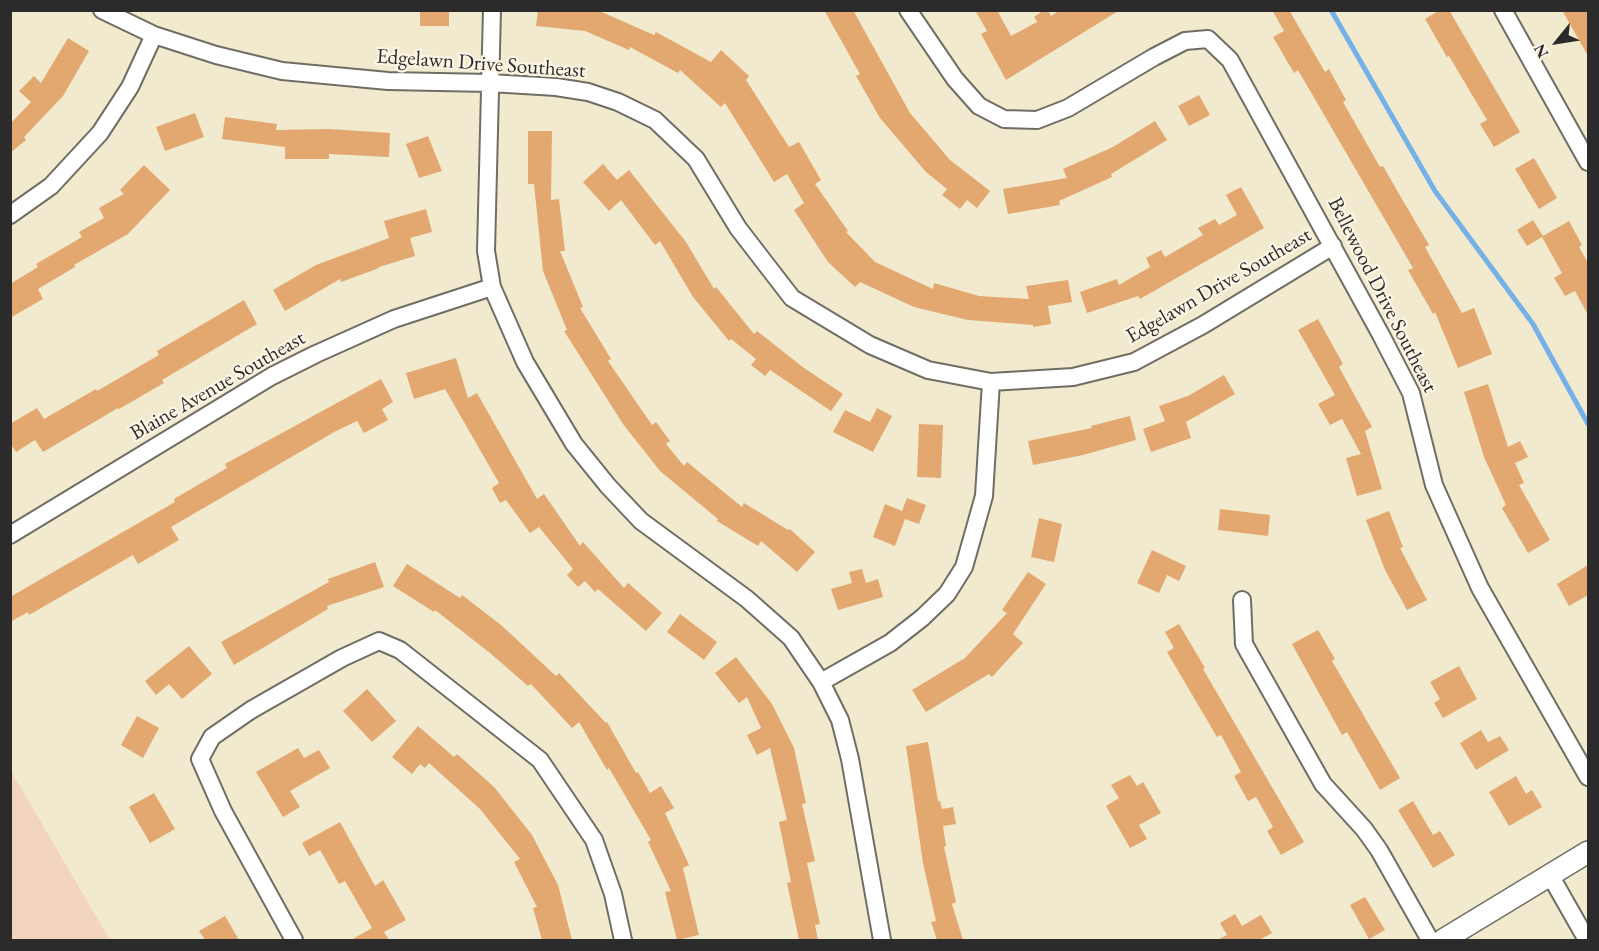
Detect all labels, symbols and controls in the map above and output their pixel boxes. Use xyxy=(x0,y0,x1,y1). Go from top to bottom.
north arrow xyxy=(1527,12,1587,72)
text: N xyxy=(1529,40,1553,62)
street label: Edgelawn Drive Southeast xyxy=(376,44,586,84)
street label: Bellewood Drive Southeast xyxy=(1322,193,1442,397)
street label: Edgelawn Drive Southeast xyxy=(1122,223,1316,349)
street label: Blaine Avenue Southeast xyxy=(126,326,310,446)

